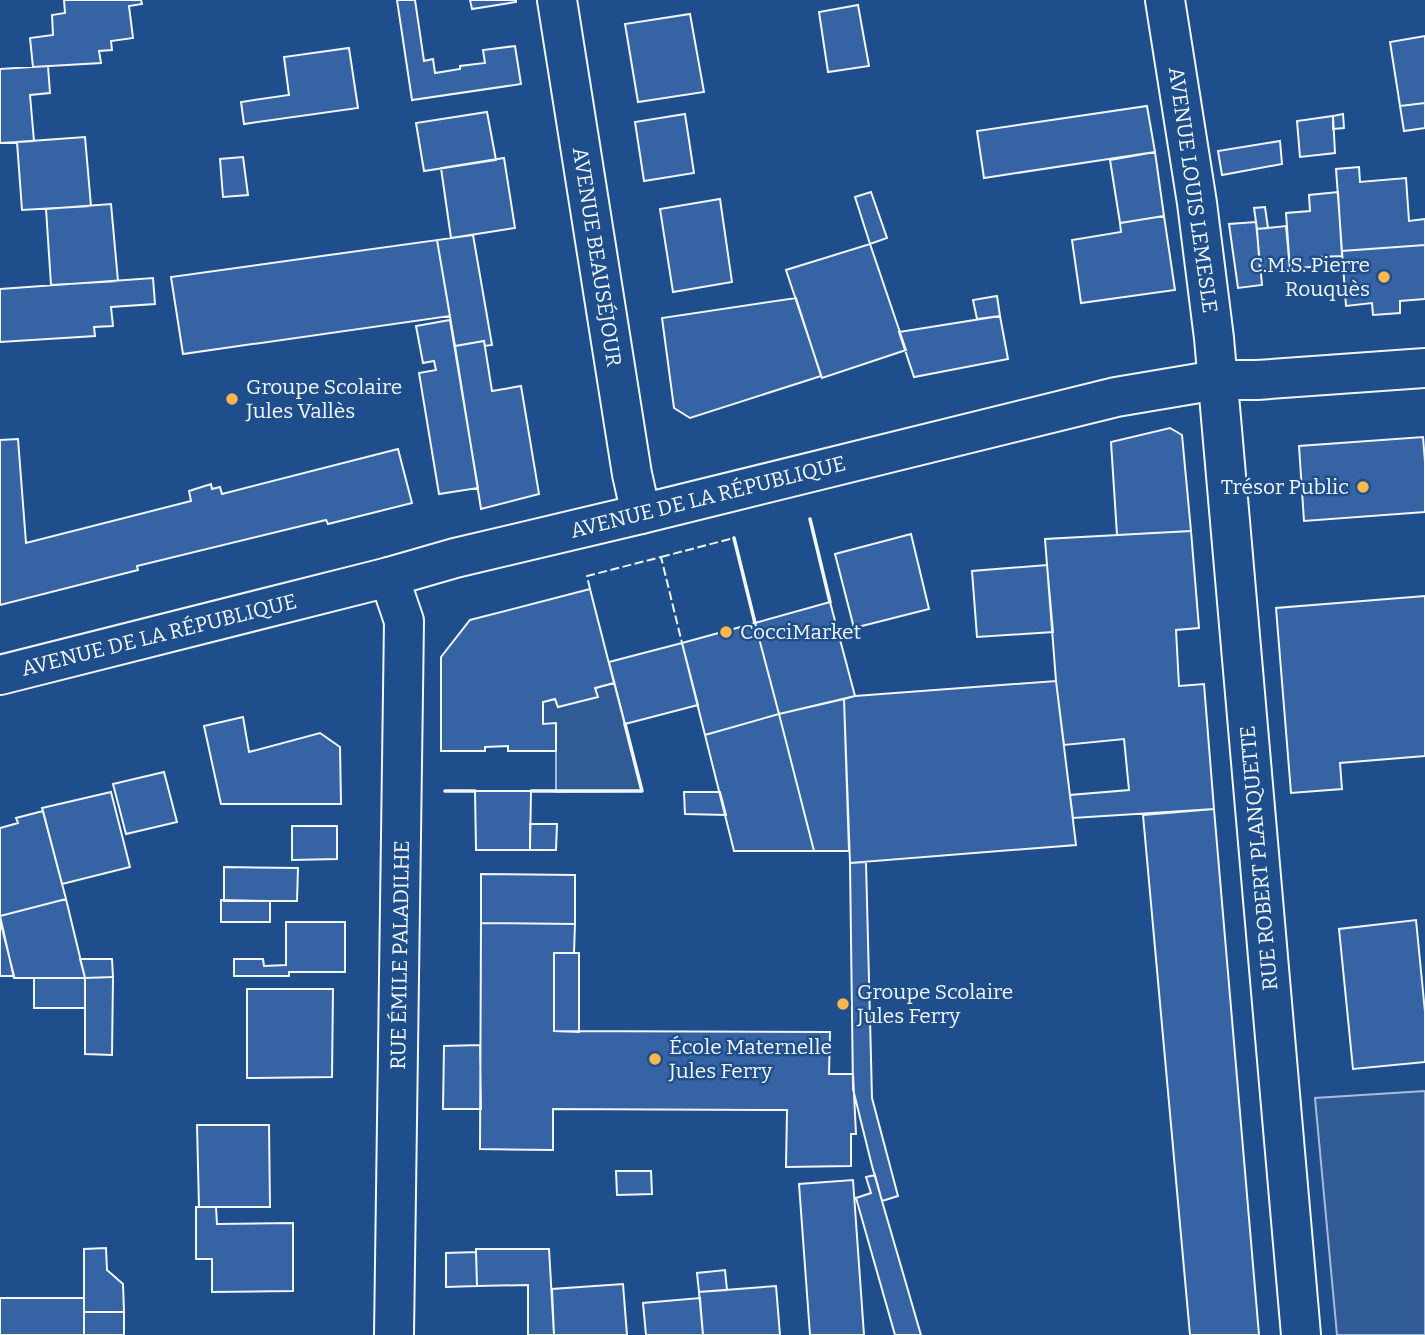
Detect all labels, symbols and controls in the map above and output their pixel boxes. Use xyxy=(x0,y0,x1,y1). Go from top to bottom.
street label: AVENUE LOUIS LEMESLE xyxy=(1163,65,1223,315)
street label: AVENUE BEAUSÉJOUR xyxy=(567,145,627,369)
place label: C.M.S. Pierre Rouquès xyxy=(1249,252,1370,302)
marker: C.M.S. Pierre Rouquès xyxy=(1376,269,1392,285)
place label: Groupe Scolaire Jules Vallès xyxy=(245,374,402,424)
marker: Groupe Scolaire Jules Vallès xyxy=(224,391,240,407)
street label: AVENUE DE LA RÉPUBLIQUE xyxy=(568,450,848,544)
place label: Trésor Public xyxy=(1221,474,1349,500)
marker: Trésor Public xyxy=(1355,479,1371,495)
street label: AVENUE DE LA RÉPUBLIQUE xyxy=(19,588,299,682)
place label: CocciMarket xyxy=(740,619,862,645)
marker: CocciMarket xyxy=(718,624,734,640)
street label: RUE ROBERT PLANQUETTE xyxy=(1234,725,1284,991)
street label: RUE ÉMILE PALADILHE xyxy=(385,840,415,1070)
place label: Groupe Scolaire Jules Ferry xyxy=(856,979,1013,1029)
marker: Groupe Scolaire Jules Ferry xyxy=(835,996,851,1012)
place label: École Maternelle Jules Ferry xyxy=(668,1034,832,1084)
marker: École Maternelle Jules Ferry xyxy=(647,1051,663,1067)

